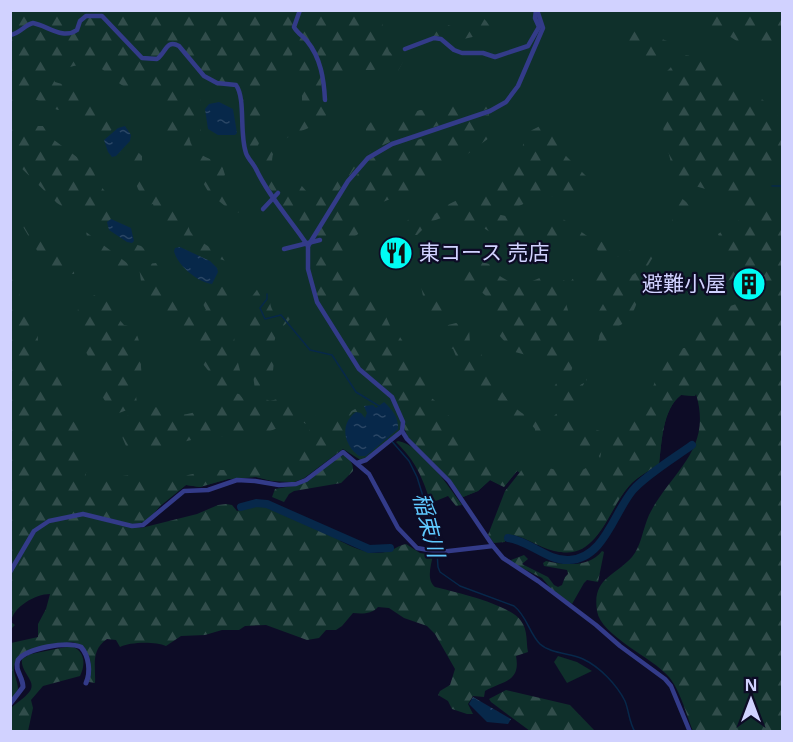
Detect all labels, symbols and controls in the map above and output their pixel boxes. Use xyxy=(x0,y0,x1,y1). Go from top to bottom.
restaurant icon: 東コース 売店 xyxy=(378,235,414,271)
place label: 東コース 売店 xyxy=(419,238,549,266)
building icon: 避難小屋 xyxy=(731,266,767,302)
place label: 避難小屋 xyxy=(642,269,726,297)
water label: 稲束川 xyxy=(407,489,453,562)
north arrow xyxy=(721,670,781,730)
text: N xyxy=(744,674,758,696)

